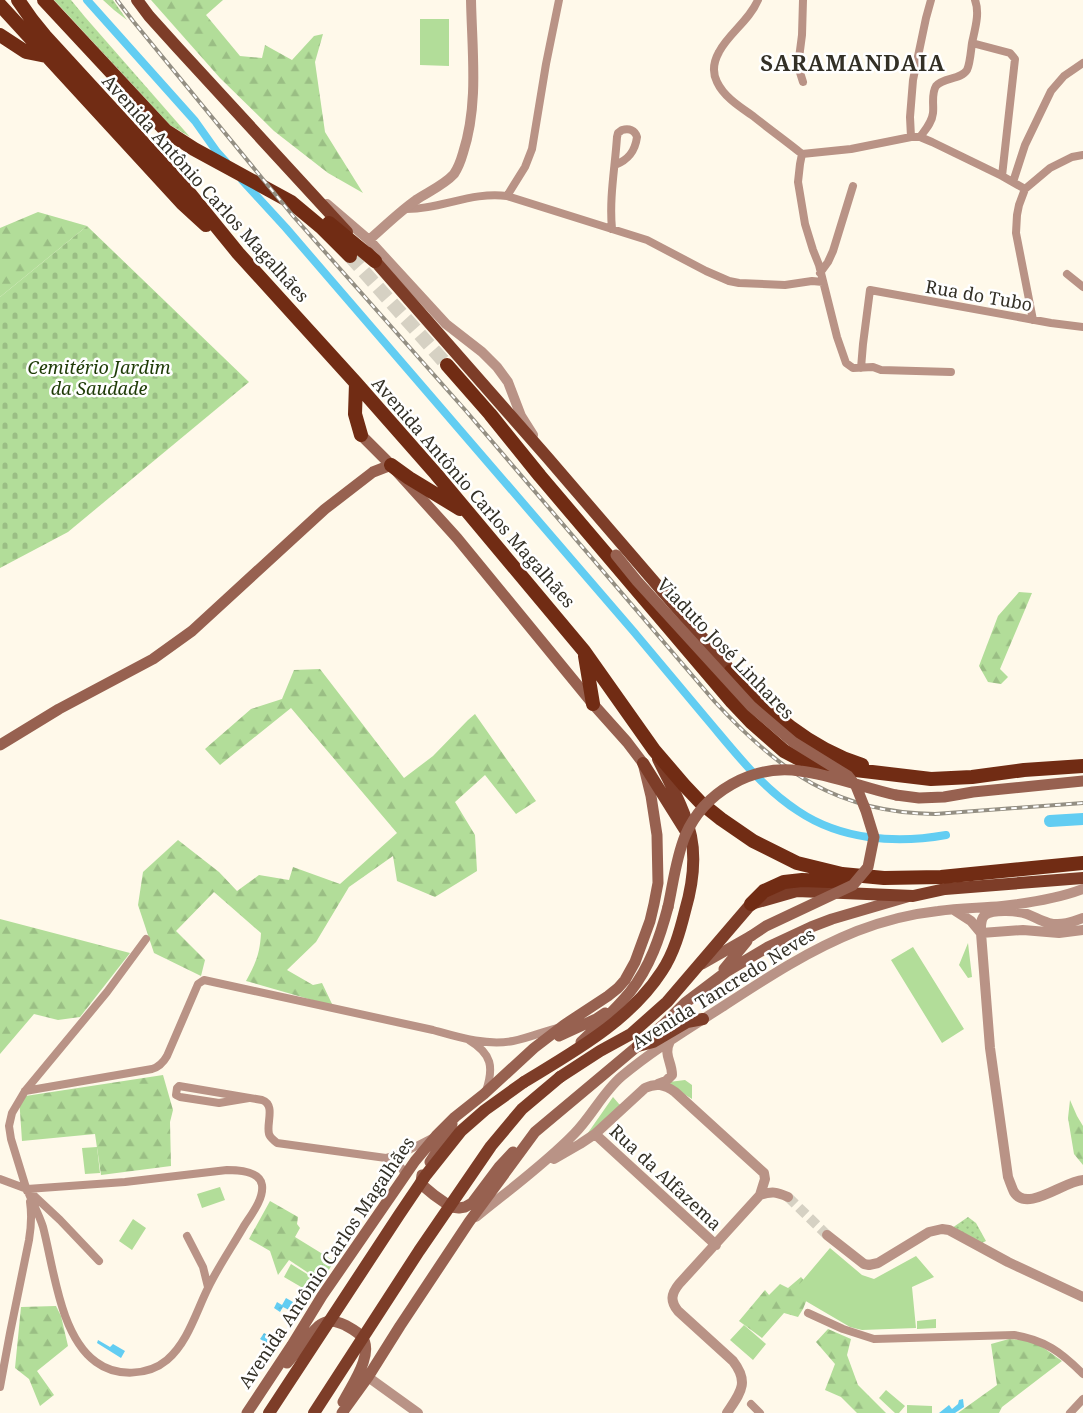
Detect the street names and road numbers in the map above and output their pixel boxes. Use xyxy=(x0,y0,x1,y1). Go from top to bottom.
street label: Avenida Antônio Carlos Magalhães xyxy=(97,69,315,307)
street label: Rua do Tubo xyxy=(924,274,1034,316)
street label: Avenida Antônio Carlos Magalhães xyxy=(367,371,581,613)
street label: Viaduto José Linhares xyxy=(652,572,800,724)
street label: Avenida Tancredo Neves xyxy=(627,922,819,1054)
street label: Rua da Alfazema xyxy=(605,1119,727,1235)
street label: Avenida Antônio Carlos Magalhães xyxy=(233,1132,419,1392)

